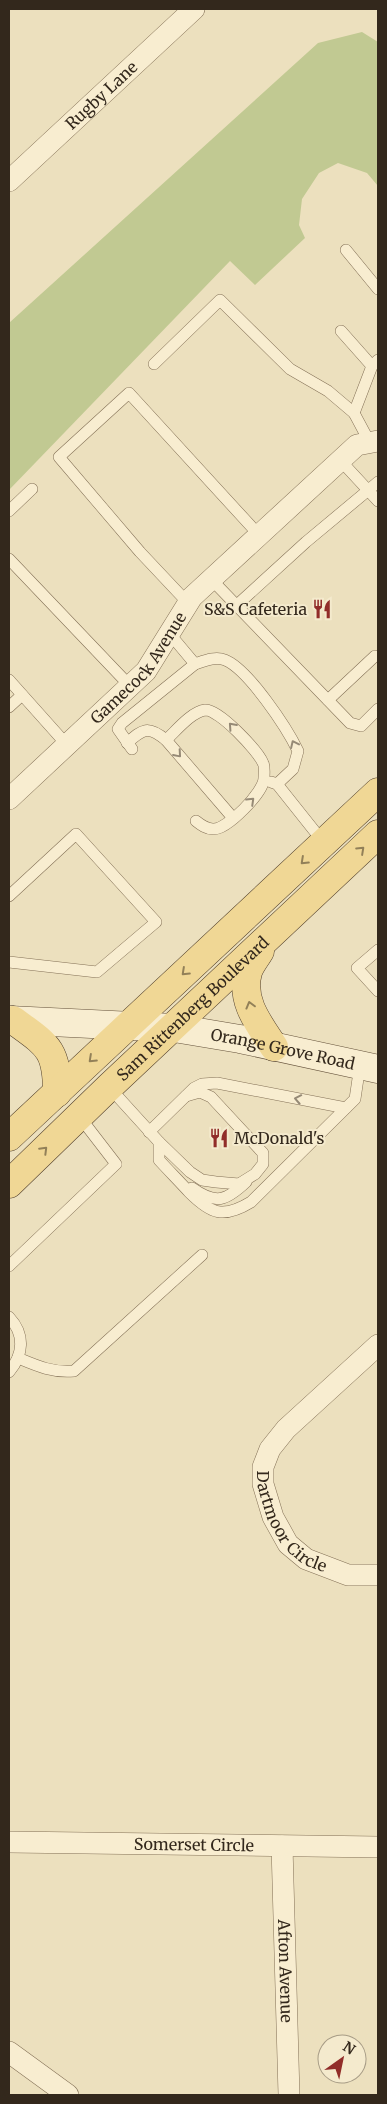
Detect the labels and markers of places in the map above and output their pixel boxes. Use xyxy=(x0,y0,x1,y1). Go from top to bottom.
restaurant icon: S&S Cafeteria xyxy=(311,598,333,620)
place label: S&S Cafeteria xyxy=(204,599,307,619)
restaurant icon: McDonald's xyxy=(208,1127,230,1149)
place label: McDonald's xyxy=(234,1128,324,1148)

